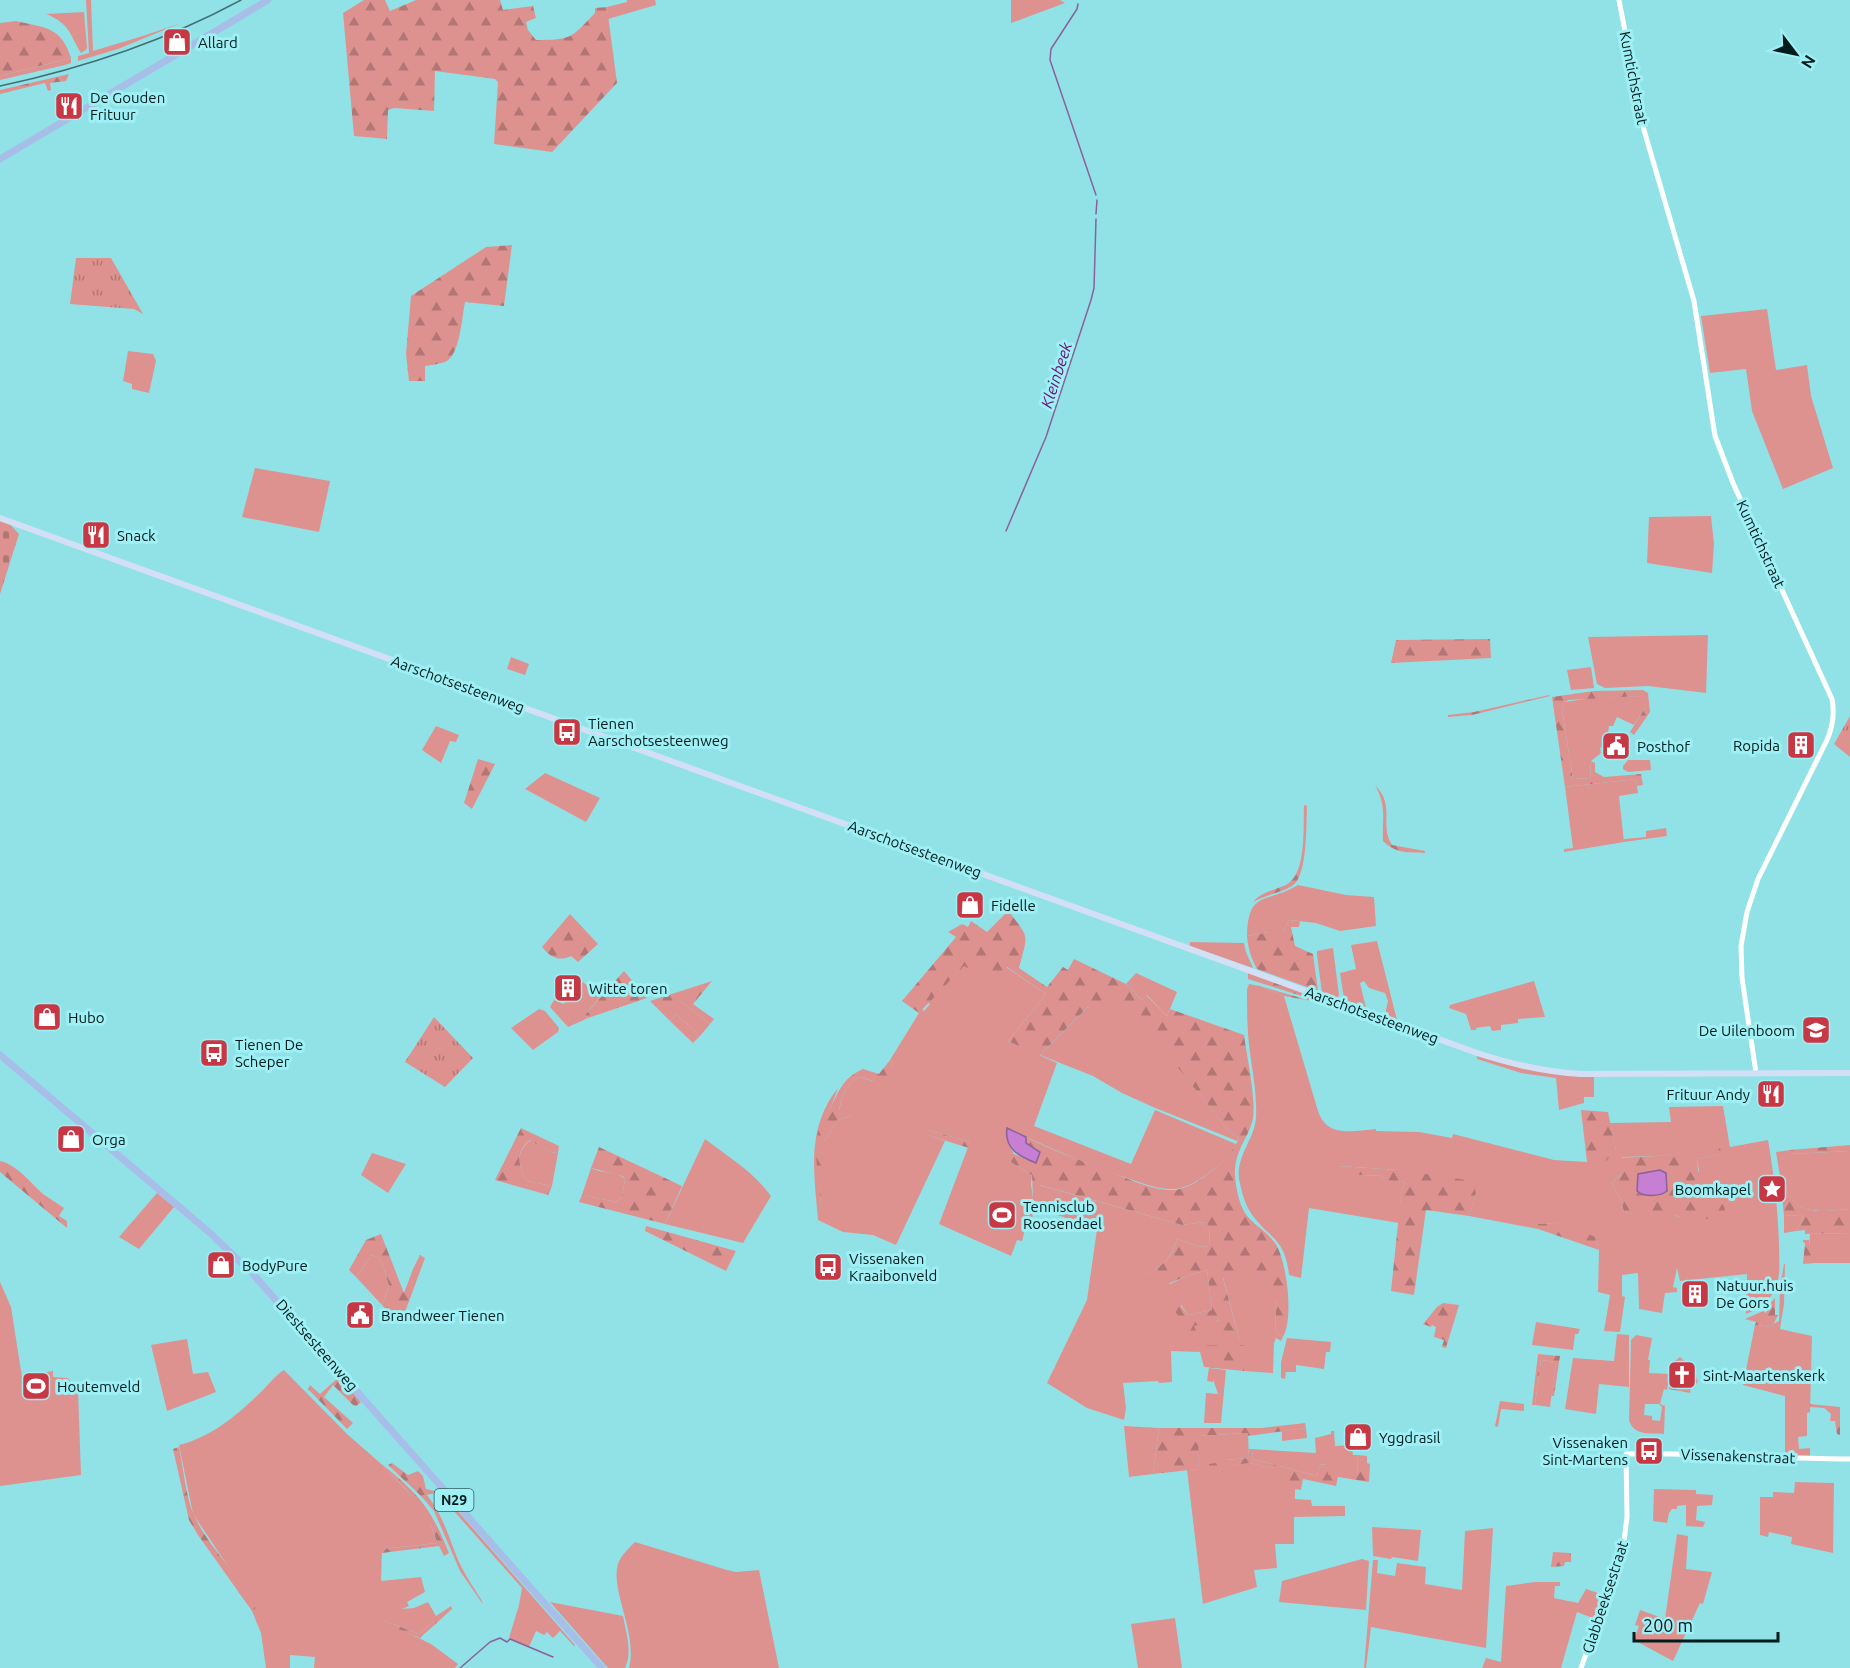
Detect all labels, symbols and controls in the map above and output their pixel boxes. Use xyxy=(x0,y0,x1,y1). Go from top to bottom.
north arrow xyxy=(1766,24,1826,84)
shop icon: Allard xyxy=(161,26,193,58)
street label: Kumtichstraat xyxy=(1617,30,1651,126)
place label: Allard xyxy=(198,34,238,51)
text: N xyxy=(1798,52,1820,72)
place label: De Gouden Frituur xyxy=(90,89,165,123)
restaurant icon: De Gouden Frituur xyxy=(53,90,85,122)
water label: Kleinbeek xyxy=(1037,339,1075,410)
street label: Kumtichstraat xyxy=(1733,497,1789,591)
restaurant icon: Snack xyxy=(80,519,112,551)
place label: Snack xyxy=(117,527,156,544)
street label: Aarschotsesteenweg xyxy=(389,652,527,716)
place label: Tienen Aarschotsesteenweg xyxy=(588,715,729,749)
bus stop icon: Tienen Aarschotsesteenweg xyxy=(551,716,583,748)
building icon: Ropida xyxy=(1785,729,1817,761)
public building icon: Posthof xyxy=(1600,730,1632,762)
place label: Ropida xyxy=(1733,737,1780,754)
place label: Posthof xyxy=(1637,738,1690,755)
street label: Aarschotsesteenweg xyxy=(846,817,984,881)
shop icon: Fidelle xyxy=(954,889,986,921)
place label: Fidelle xyxy=(991,897,1036,914)
building icon: Witte toren xyxy=(552,972,584,1004)
place label: Witte toren xyxy=(589,980,667,997)
street label: Aarschotsesteenweg xyxy=(1303,983,1441,1047)
shop icon: Hubo xyxy=(31,1001,63,1033)
place label: Hubo xyxy=(68,1009,105,1026)
school or university icon: De Uilenboom xyxy=(1800,1014,1832,1046)
place label: De Uilenboom xyxy=(1699,1022,1795,1039)
place label: Tienen De Scheper xyxy=(235,1036,303,1070)
bus stop icon: Tienen De Scheper xyxy=(198,1037,230,1069)
restaurant icon: Frituur Andy xyxy=(1755,1078,1787,1110)
place label: Frituur Andy xyxy=(1667,1086,1750,1103)
shop icon: Orga xyxy=(55,1123,87,1155)
place label: Orga xyxy=(92,1131,126,1148)
place icon: Boomkapel xyxy=(1756,1173,1788,1205)
place label: Boomkapel xyxy=(1675,1181,1751,1198)
place label: Tennisclub Roosendael xyxy=(1023,1198,1102,1232)
sports icon: Tennisclub Roosendael xyxy=(986,1199,1018,1231)
shop icon: BodyPure xyxy=(205,1249,237,1281)
place label: Vissenaken Kraaibonveld xyxy=(849,1250,937,1284)
bus stop icon: Vissenaken Kraaibonveld xyxy=(812,1251,844,1283)
place label: BodyPure xyxy=(242,1257,308,1274)
place label: Natuur.huis De Gors xyxy=(1716,1277,1793,1311)
building icon: Natuur.huis De Gors xyxy=(1679,1278,1711,1310)
street label: Diestsesteenweg xyxy=(273,1296,361,1394)
public building icon: Brandweer Tienen xyxy=(344,1299,376,1331)
place label: Brandweer Tienen xyxy=(381,1307,505,1324)
church icon: Sint-Maartenskerk xyxy=(1666,1359,1698,1391)
place label: Sint-Maartenskerk xyxy=(1703,1367,1826,1384)
sports icon: Houtemveld xyxy=(20,1370,52,1402)
place label: Houtemveld xyxy=(57,1378,140,1395)
shop icon: Yggdrasil xyxy=(1342,1421,1374,1453)
place label: Yggdrasil xyxy=(1379,1429,1441,1446)
place label: Vissenaken Sint-Martens xyxy=(1542,1434,1628,1468)
bus stop icon: Vissenaken Sint-Martens xyxy=(1633,1435,1665,1467)
street label: Vissenakenstraat xyxy=(1680,1446,1796,1467)
road number: N29 xyxy=(434,1489,474,1511)
street label: Glabbeeksestraat xyxy=(1579,1538,1631,1655)
scale bar xyxy=(1634,1605,1778,1643)
text: 200 m xyxy=(1643,1615,1693,1635)

